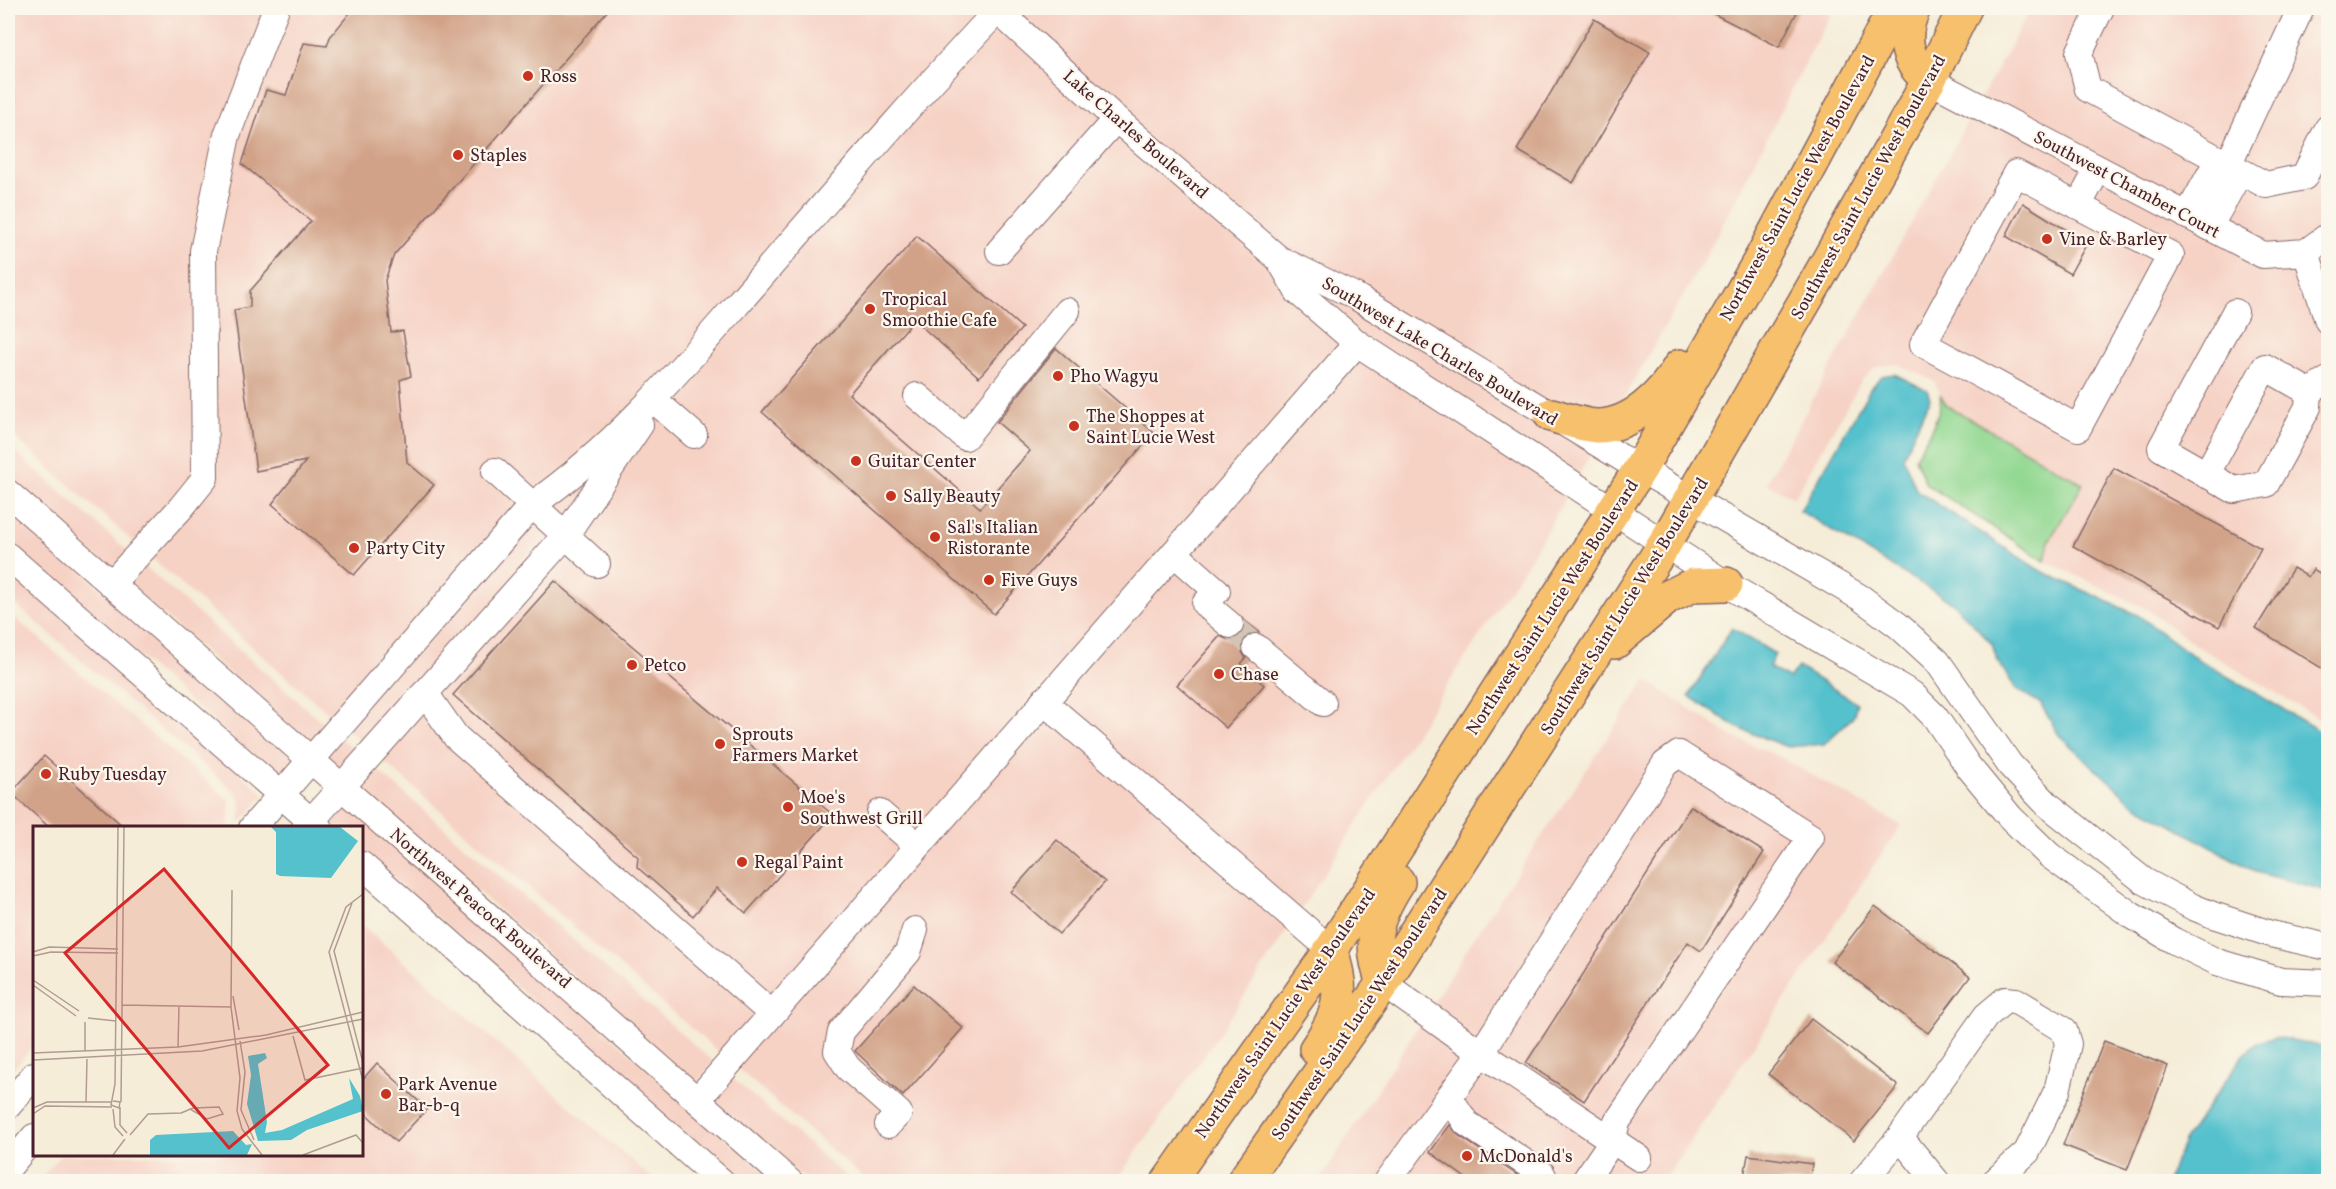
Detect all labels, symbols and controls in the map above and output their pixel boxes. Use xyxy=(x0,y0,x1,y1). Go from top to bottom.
street label: Northwest Saint Lucie West Boulevard xyxy=(1715,51,1882,326)
street label: Southwest Saint Lucie West Boulevard xyxy=(1786,51,1953,325)
place label: Ross xyxy=(540,65,577,90)
street label: Lake Charles Boulevard xyxy=(1057,65,1213,206)
marker: Ross xyxy=(521,69,535,83)
street label: Southwest Chamber Court xyxy=(2029,125,2224,245)
place label: Staples xyxy=(470,144,527,169)
marker: Staples xyxy=(451,148,465,162)
place label: Vine & Barley xyxy=(2059,228,2167,253)
marker: Vine & Barley xyxy=(2040,232,2054,246)
street label: Southwest Lake Charles Boulevard xyxy=(1316,272,1562,433)
place label: Tropical Smoothie Cafe xyxy=(882,288,997,334)
marker: Tropical Smoothie Cafe xyxy=(863,302,877,316)
place label: Pho Wagyu xyxy=(1070,365,1159,390)
marker: Pho Wagyu xyxy=(1051,369,1065,383)
place label: The Shoppes at Saint Lucie West xyxy=(1086,405,1215,451)
marker: The Shoppes at Saint Lucie West xyxy=(1067,419,1081,433)
place label: Guitar Center xyxy=(868,450,977,475)
marker: Guitar Center xyxy=(849,454,863,468)
street label: Southwest Saint Lucie West Boulevard xyxy=(1535,473,1715,741)
street label: Northwest Saint Lucie West Boulevard xyxy=(1461,475,1646,741)
place label: Sally Beauty xyxy=(903,485,1001,510)
marker: Sally Beauty xyxy=(884,489,898,503)
place label: Sal's Italian Ristorante xyxy=(947,516,1039,562)
marker: Sal's Italian Ristorante xyxy=(928,530,942,544)
place label: Party City xyxy=(366,537,446,562)
marker: Party City xyxy=(347,541,361,555)
place label: Five Guys xyxy=(1001,569,1078,594)
marker: Five Guys xyxy=(982,573,996,587)
place label: Petco xyxy=(644,654,686,679)
marker: Petco xyxy=(625,658,639,672)
place label: Chase xyxy=(1231,663,1279,688)
marker: Chase xyxy=(1212,667,1226,681)
place label: Sprouts Farmers Market xyxy=(732,723,859,769)
marker: Sprouts Farmers Market xyxy=(713,737,727,751)
place label: Ruby Tuesday xyxy=(58,763,167,788)
marker: Ruby Tuesday xyxy=(39,767,53,781)
place label: Moe's Southwest Grill xyxy=(800,786,923,832)
marker: Moe's Southwest Grill xyxy=(781,800,795,814)
street label: Northwest Peacock Boulevard xyxy=(384,823,576,995)
inset map xyxy=(33,826,363,1156)
place label: Regal Paint xyxy=(754,851,844,876)
marker: Regal Paint xyxy=(735,855,749,869)
street label: Northwest Saint Lucie West Boulevard xyxy=(1190,884,1383,1144)
street label: Southwest Saint Lucie West Boulevard xyxy=(1266,884,1454,1146)
place label: Park Avenue Bar-b-q xyxy=(398,1073,497,1119)
marker: Park Avenue Bar-b-q xyxy=(379,1087,393,1101)
place label: McDonald's xyxy=(1479,1145,1573,1170)
marker: McDonald's xyxy=(1460,1149,1474,1163)

